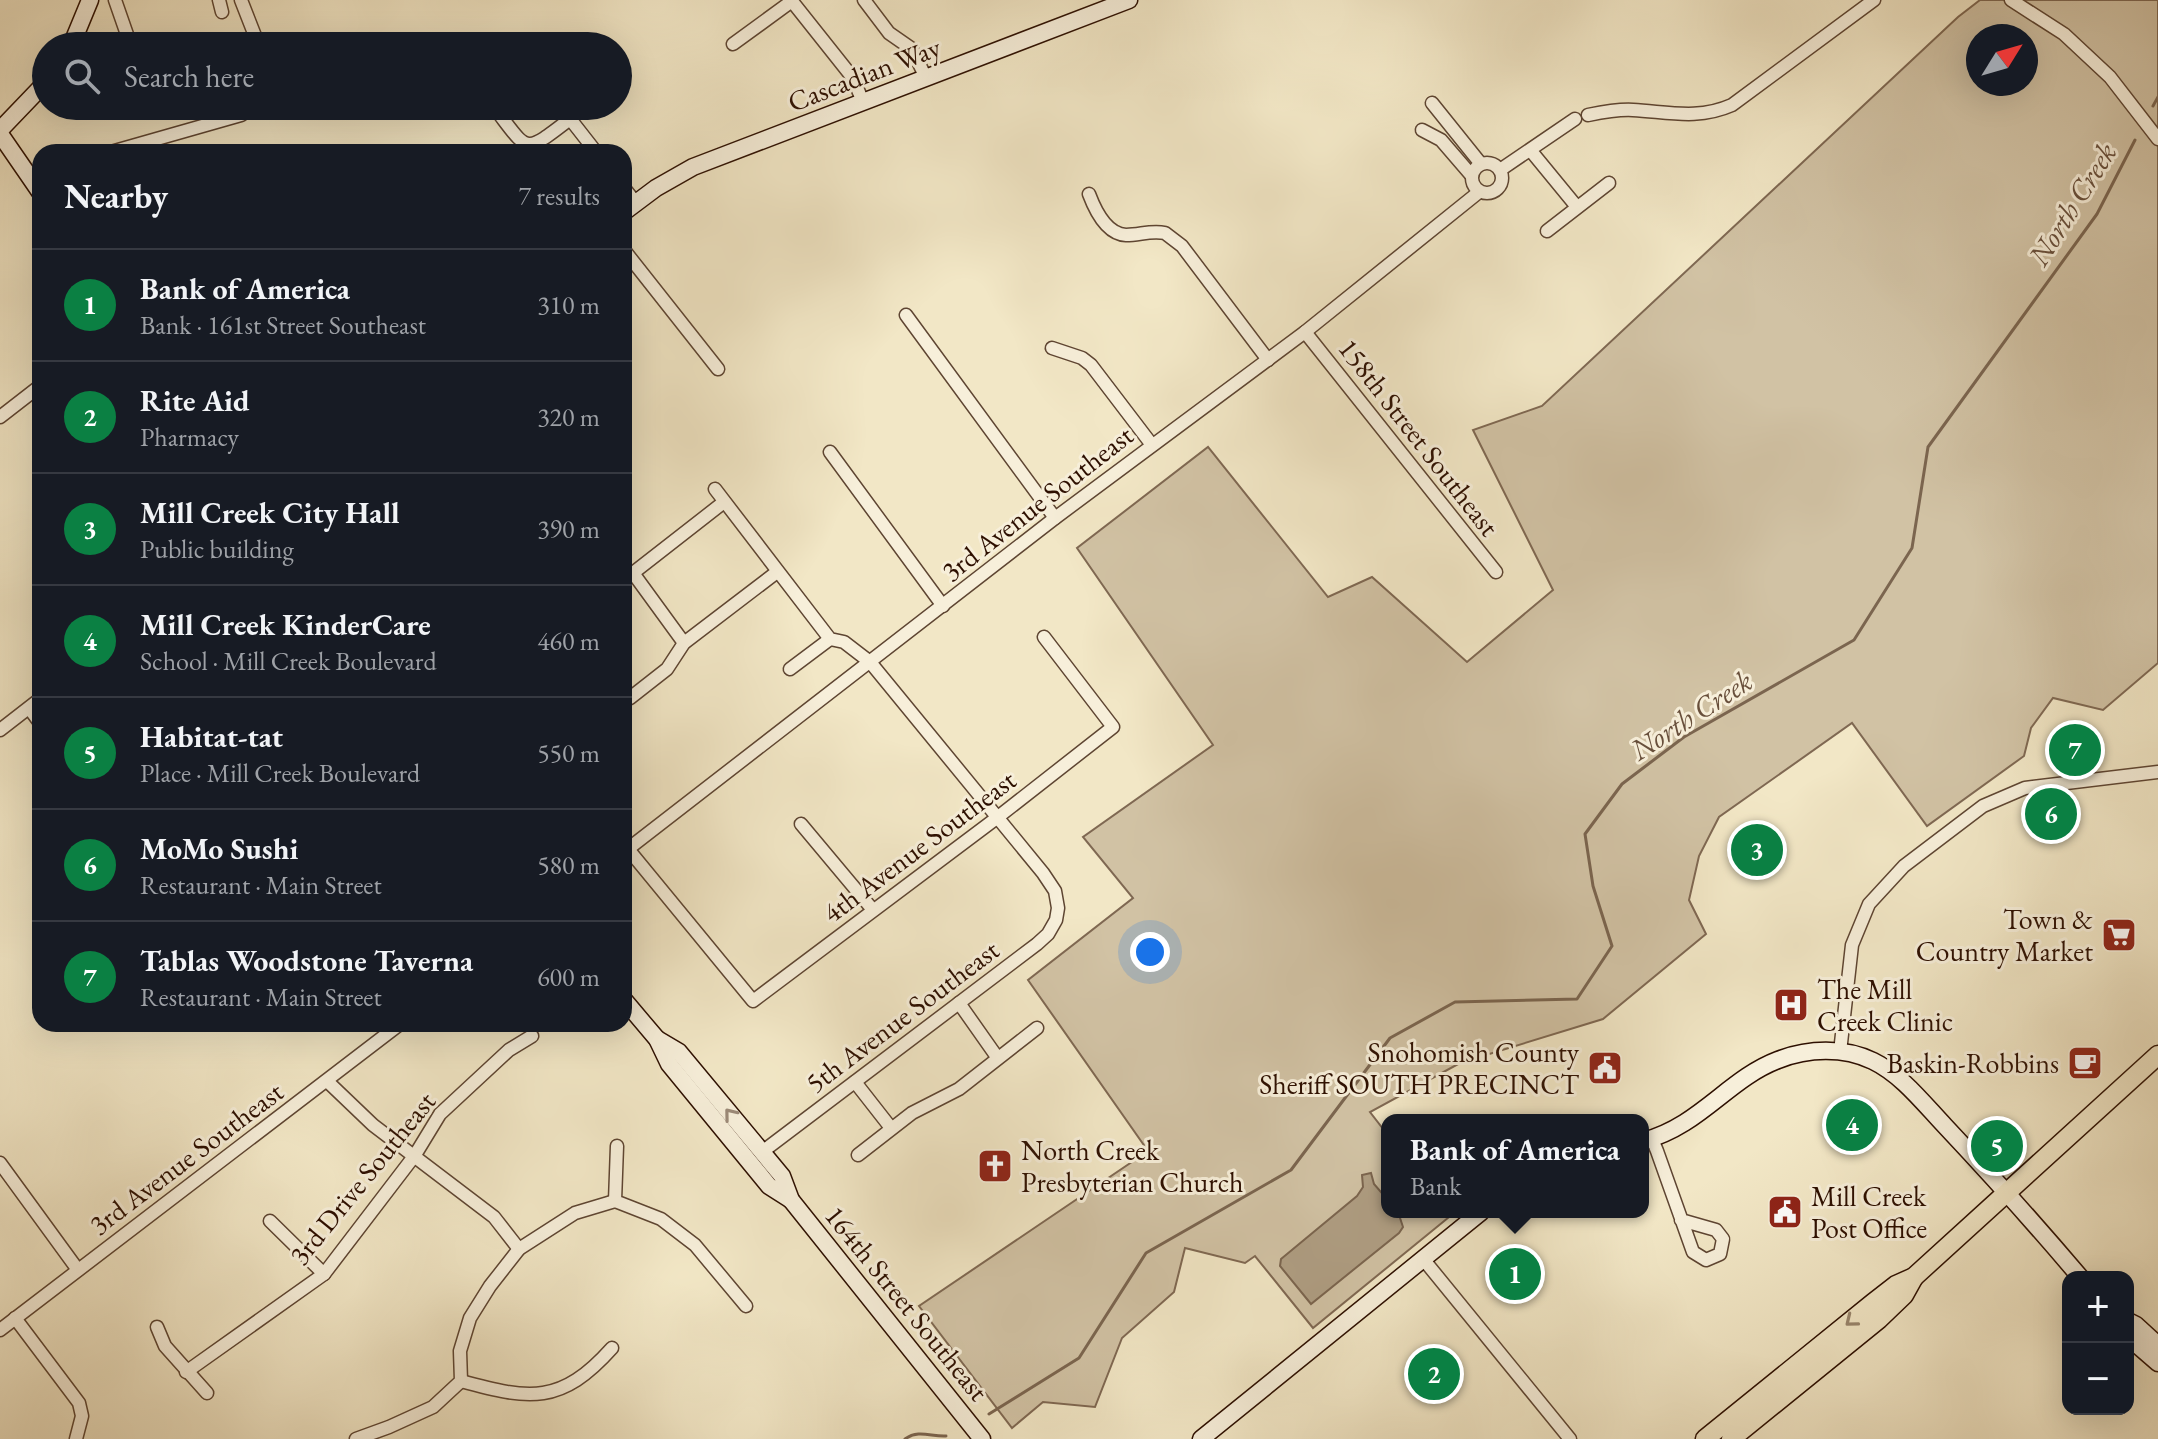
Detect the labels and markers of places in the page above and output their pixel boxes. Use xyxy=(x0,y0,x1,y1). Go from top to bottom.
pin: 7 xyxy=(2049,720,2101,780)
pin: 6 xyxy=(2025,784,2077,844)
pin: 3 xyxy=(1731,820,1783,880)
place label: Town & Country Market xyxy=(1916,901,2093,969)
supermarket icon: Town & Country Market xyxy=(2100,916,2138,954)
place label: The Mill Creek Clinic xyxy=(1817,971,1953,1039)
hospital icon: The Mill Creek Clinic xyxy=(1772,986,1810,1024)
place label: Snohomish County Sheriff SOUTH PRECINCT xyxy=(1259,1034,1580,1102)
cafe icon: Baskin-Robbins xyxy=(2066,1044,2104,1082)
place label: Baskin-Robbins xyxy=(1887,1045,2059,1081)
public building icon: Snohomish County Sheriff SOUTH PRECINCT xyxy=(1586,1049,1624,1087)
pin: 4 xyxy=(1826,1095,1878,1155)
pin: 5 xyxy=(1971,1116,2023,1176)
place label: North Creek Presbyterian Church xyxy=(1021,1132,1243,1200)
church icon: North Creek Presbyterian Church xyxy=(976,1147,1014,1185)
place label: Mill Creek Post Office xyxy=(1811,1178,1927,1246)
public building icon: Mill Creek Post Office xyxy=(1766,1193,1804,1231)
pin: 1 xyxy=(1489,1244,1541,1304)
pin: 2 xyxy=(1408,1344,1460,1404)

